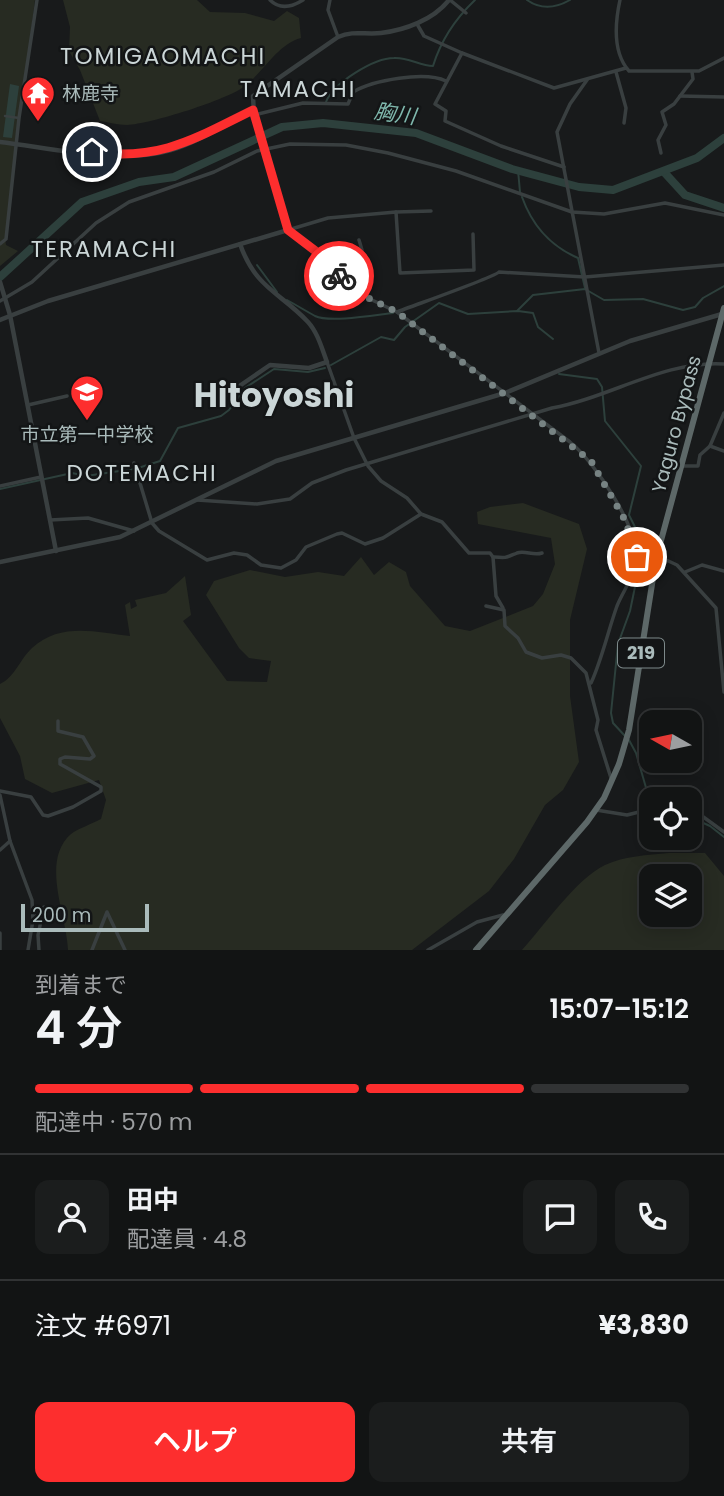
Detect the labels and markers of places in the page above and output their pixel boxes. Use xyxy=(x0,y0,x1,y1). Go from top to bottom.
temple icon: 林鹿寺 xyxy=(19,74,57,123)
place label: 林鹿寺 xyxy=(62,80,119,107)
pin xyxy=(62,122,122,182)
school or university icon: 市立第一中学校 xyxy=(68,373,106,422)
place label: 市立第一中学校 xyxy=(20,421,154,448)
pin xyxy=(607,527,667,587)

